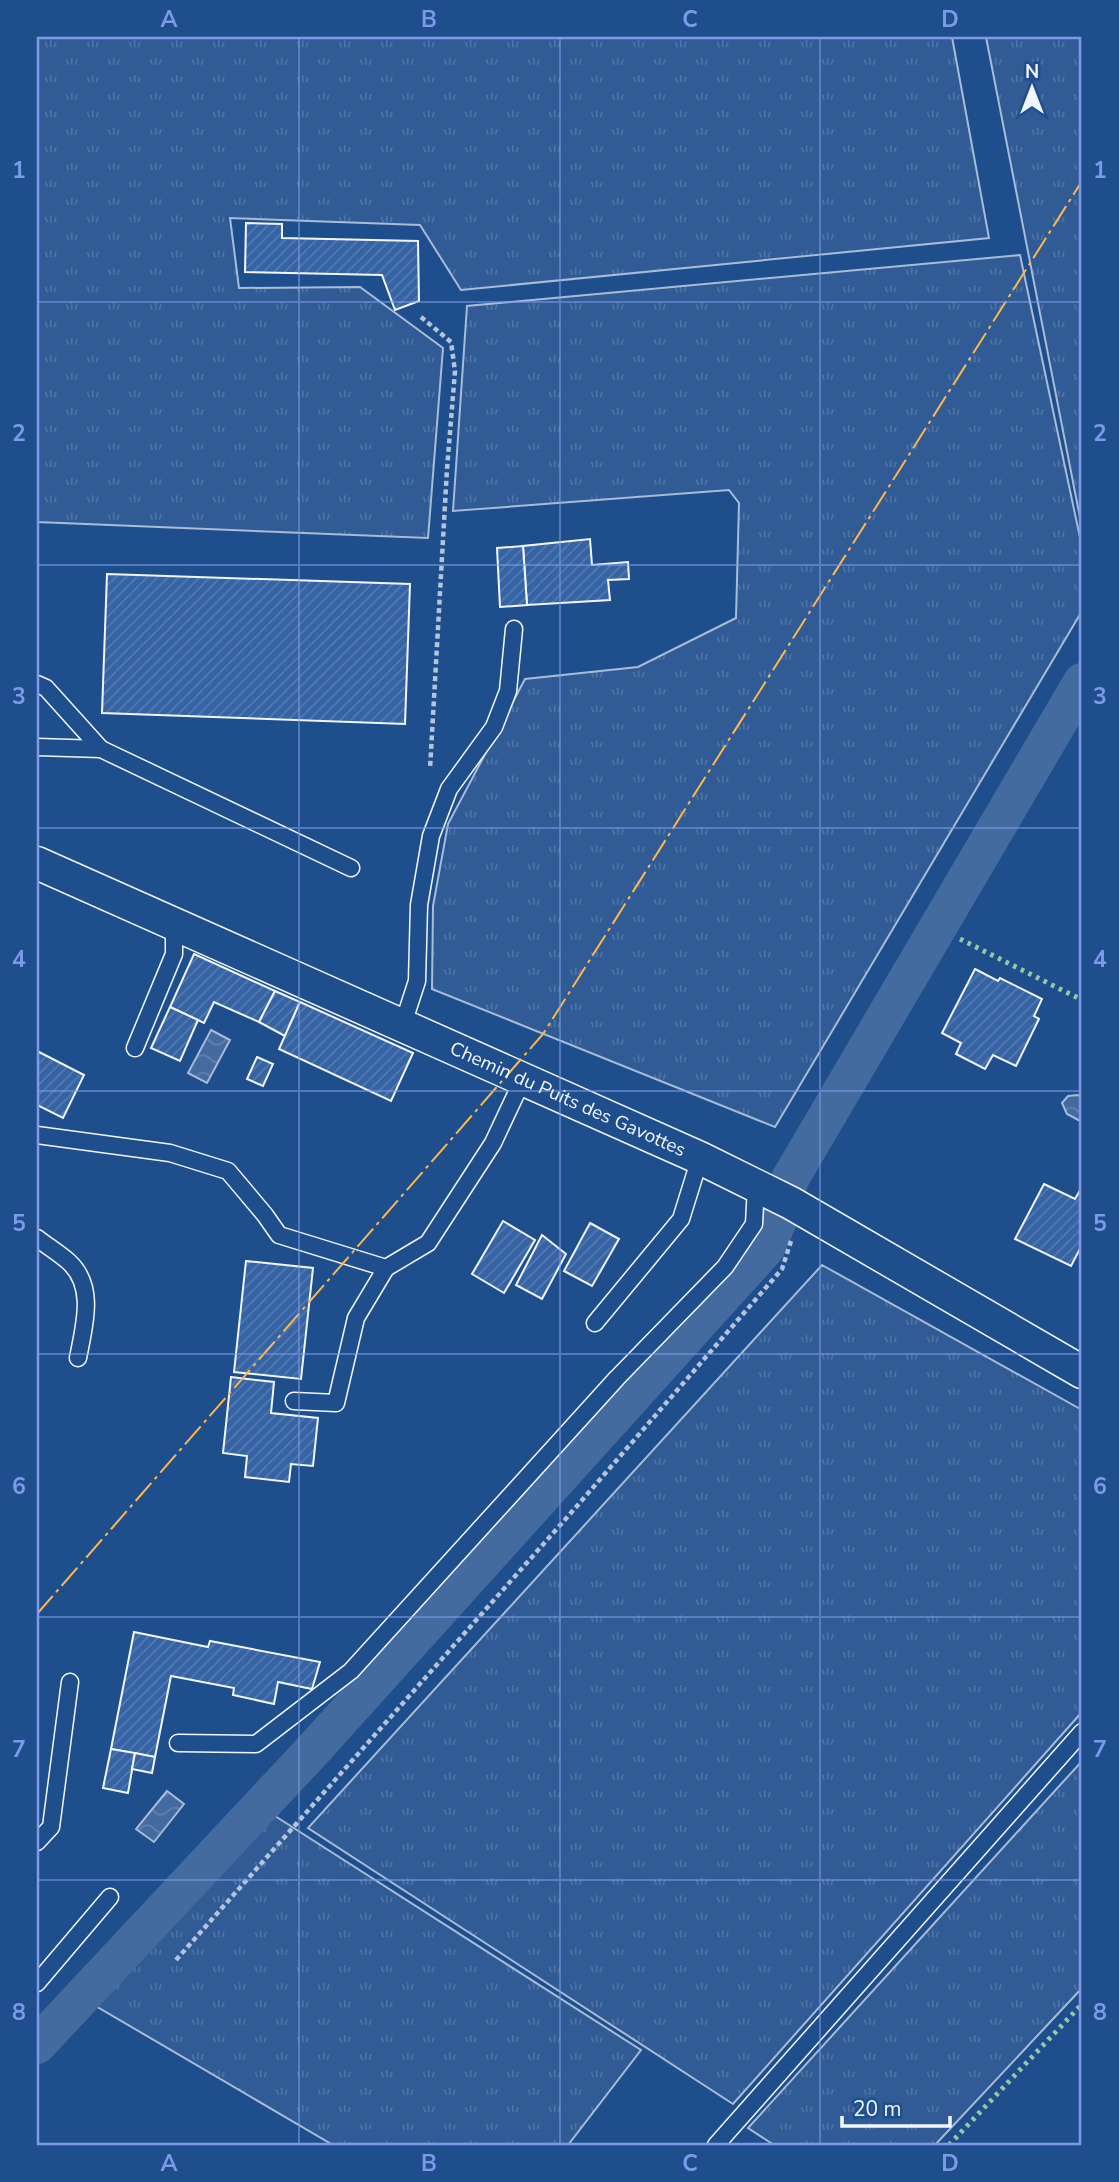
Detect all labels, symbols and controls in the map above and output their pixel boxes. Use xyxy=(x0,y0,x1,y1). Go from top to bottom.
text: A xyxy=(160,4,178,35)
text: B xyxy=(421,4,437,35)
text: C xyxy=(682,4,698,35)
text: D xyxy=(941,4,959,35)
north arrow xyxy=(996,52,1066,122)
text: N xyxy=(1025,59,1039,85)
text: 1 xyxy=(12,155,26,186)
text: 1 xyxy=(1093,155,1107,186)
text: 2 xyxy=(12,418,26,449)
text: 2 xyxy=(1093,418,1107,449)
text: 3 xyxy=(12,681,26,712)
text: 3 xyxy=(1093,681,1107,712)
text: 4 xyxy=(12,944,26,975)
text: 4 xyxy=(1093,944,1107,975)
street label: Chemin du Puits des Gavottes xyxy=(446,1035,690,1163)
text: 5 xyxy=(12,1208,26,1239)
text: 5 xyxy=(1093,1208,1107,1239)
text: 6 xyxy=(12,1471,26,1502)
text: 6 xyxy=(1093,1471,1107,1502)
text: 7 xyxy=(12,1734,26,1765)
text: 7 xyxy=(1093,1734,1107,1765)
text: 8 xyxy=(12,1997,26,2028)
text: 8 xyxy=(1093,1997,1107,2028)
scale bar xyxy=(842,2084,951,2128)
text: 20 m xyxy=(853,2095,902,2123)
text: A xyxy=(160,2148,178,2179)
text: B xyxy=(421,2148,437,2179)
text: C xyxy=(682,2148,698,2179)
text: D xyxy=(941,2148,959,2179)

